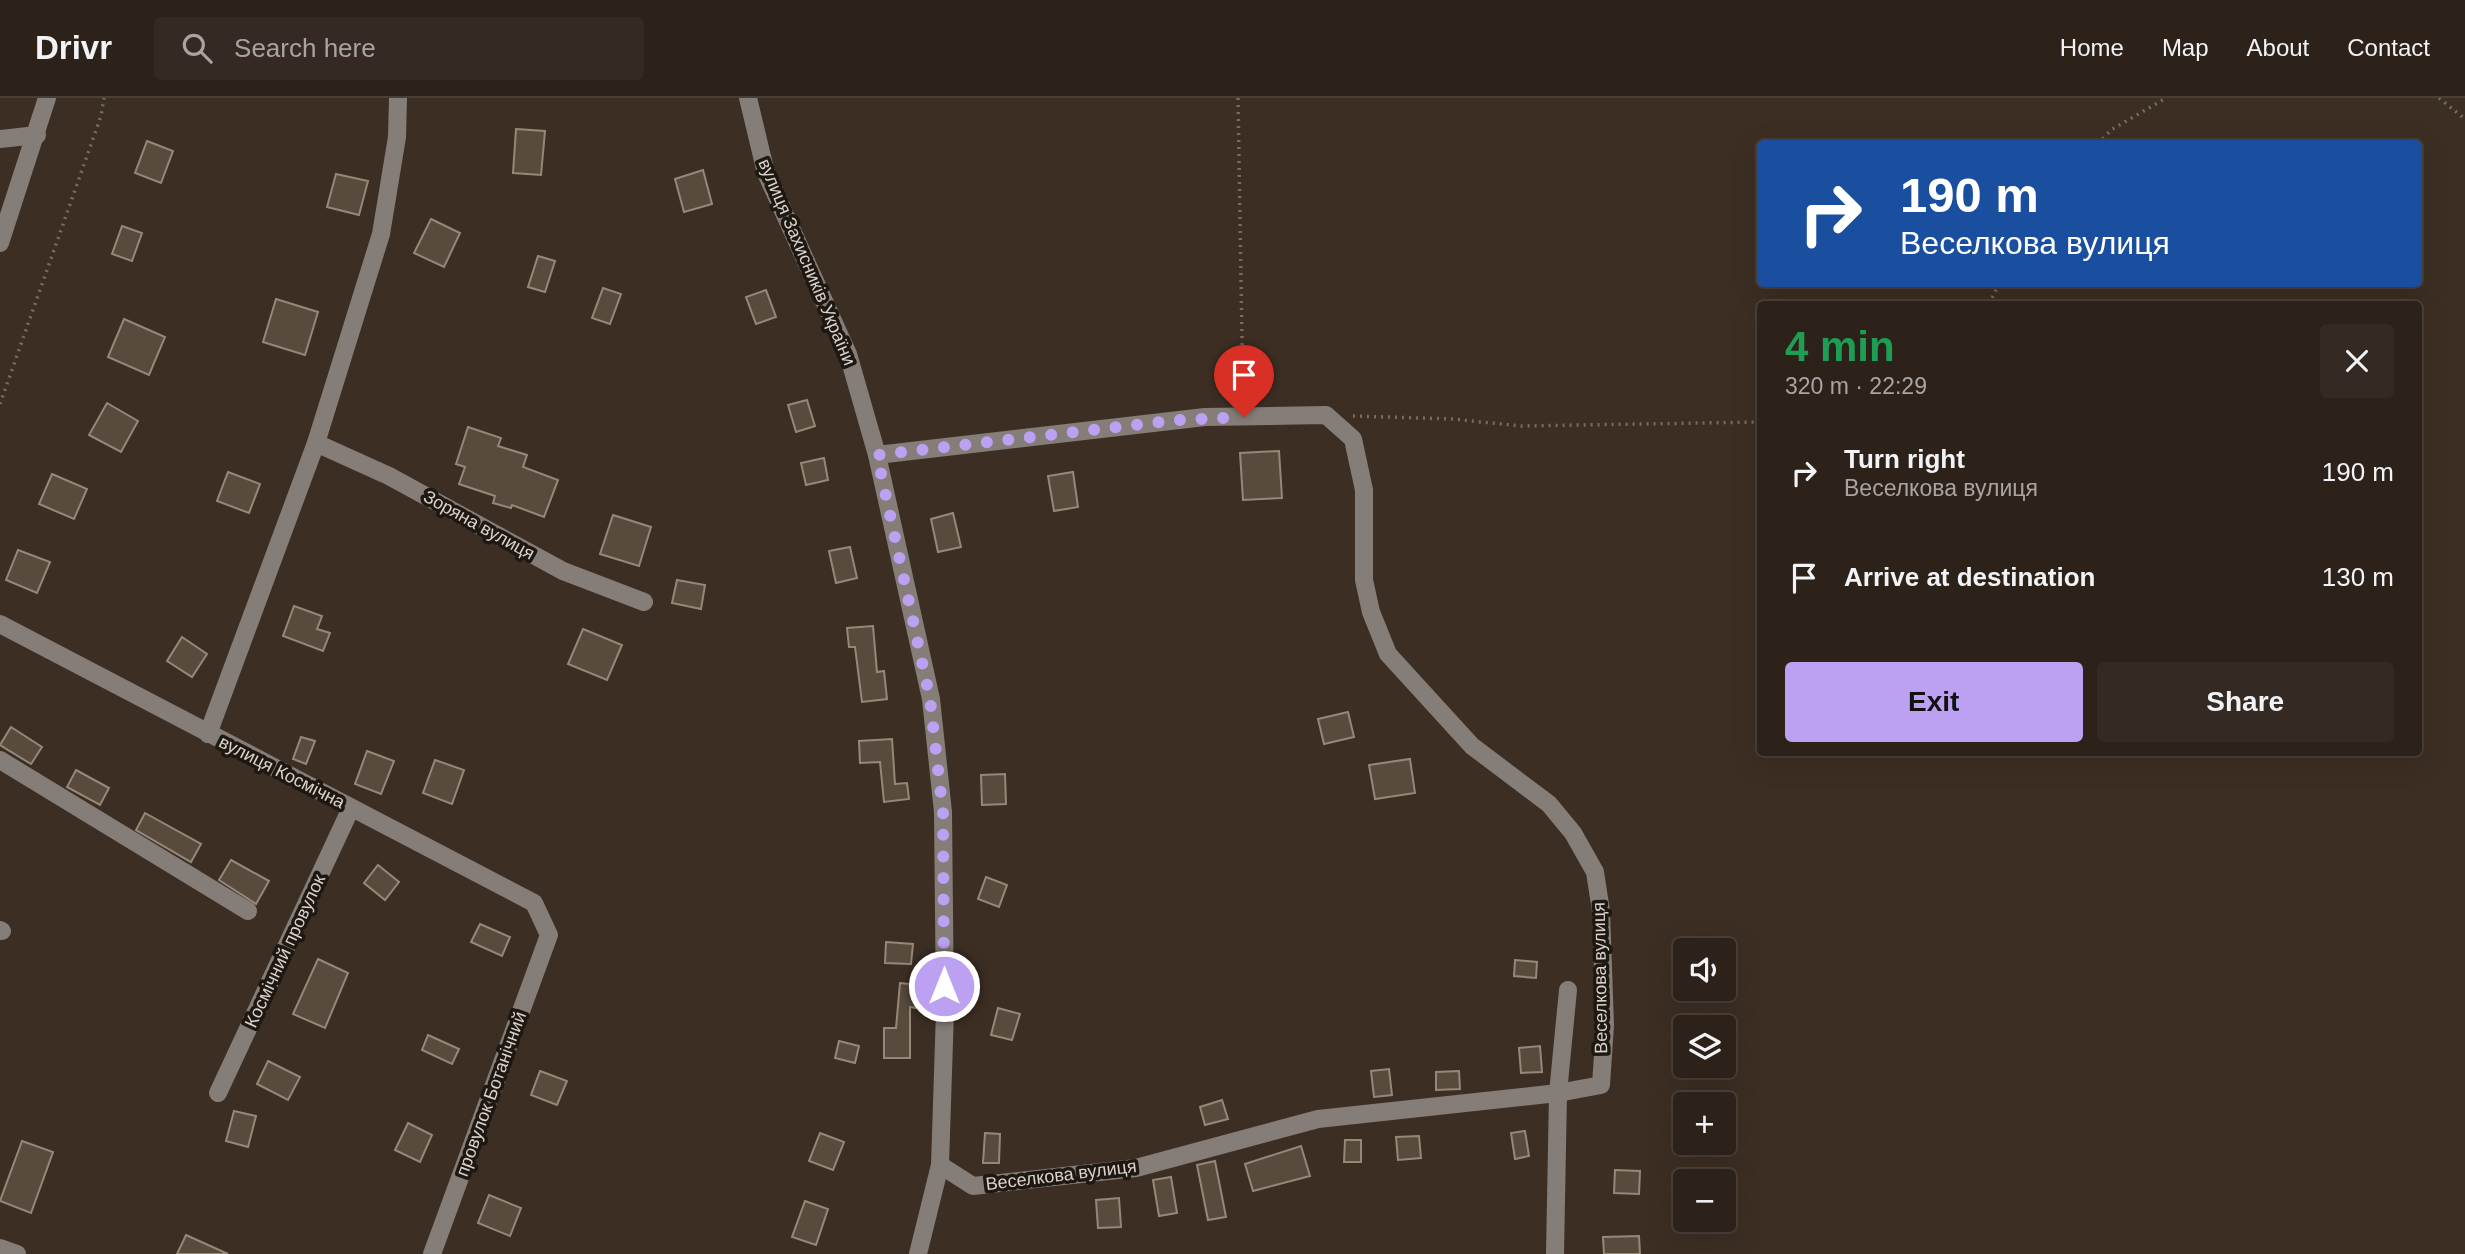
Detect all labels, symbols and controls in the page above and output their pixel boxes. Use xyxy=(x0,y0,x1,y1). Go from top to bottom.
search box xyxy=(154,17,644,80)
text: Drivr xyxy=(35,29,112,66)
icon: search xyxy=(178,29,216,67)
text: Search here xyxy=(234,33,376,63)
text: Home xyxy=(2060,34,2124,61)
text: Map xyxy=(2162,34,2209,61)
text: About xyxy=(2247,34,2309,61)
text: Contact xyxy=(2347,34,2430,61)
street label: вулиця Захисників України xyxy=(754,156,860,368)
icon: right xyxy=(1785,168,1876,259)
text: 190 m xyxy=(1900,168,2039,222)
text: Веселкова вулиця xyxy=(1900,225,2170,261)
text: 4 min xyxy=(1785,323,1895,370)
button: close xyxy=(2320,324,2394,398)
pin xyxy=(1214,345,1274,417)
icon: arrive xyxy=(1225,356,1263,394)
text: 320 m · 22:29 xyxy=(1785,373,1927,399)
text: Turn right xyxy=(1844,444,1965,474)
icon: right xyxy=(1785,454,1823,492)
text: 190 m xyxy=(2322,457,2394,487)
text: Веселкова вулиця xyxy=(1844,475,2038,501)
street label: Зоряна вулиця xyxy=(420,486,538,564)
icon: arrive xyxy=(1785,559,1823,597)
text: Arrive at destination xyxy=(1844,562,2095,592)
text: 130 m xyxy=(2322,562,2394,592)
button: Exit xyxy=(1785,662,2083,742)
button: Share xyxy=(2097,662,2394,742)
street label: вулиця Космічна xyxy=(216,732,349,813)
street label: Космічний провулок xyxy=(241,871,329,1031)
street label: Веселкова вулиця xyxy=(1589,902,1611,1054)
map controls xyxy=(1673,938,1736,1232)
button: sound xyxy=(1673,938,1736,1001)
position arrow xyxy=(907,949,981,1023)
street label: провулок Ботанічний xyxy=(452,1009,530,1179)
button: layers xyxy=(1673,1015,1736,1078)
button: + xyxy=(1673,1092,1736,1155)
street label: Веселкова вулиця xyxy=(984,1156,1138,1194)
button: − xyxy=(1673,1169,1736,1232)

